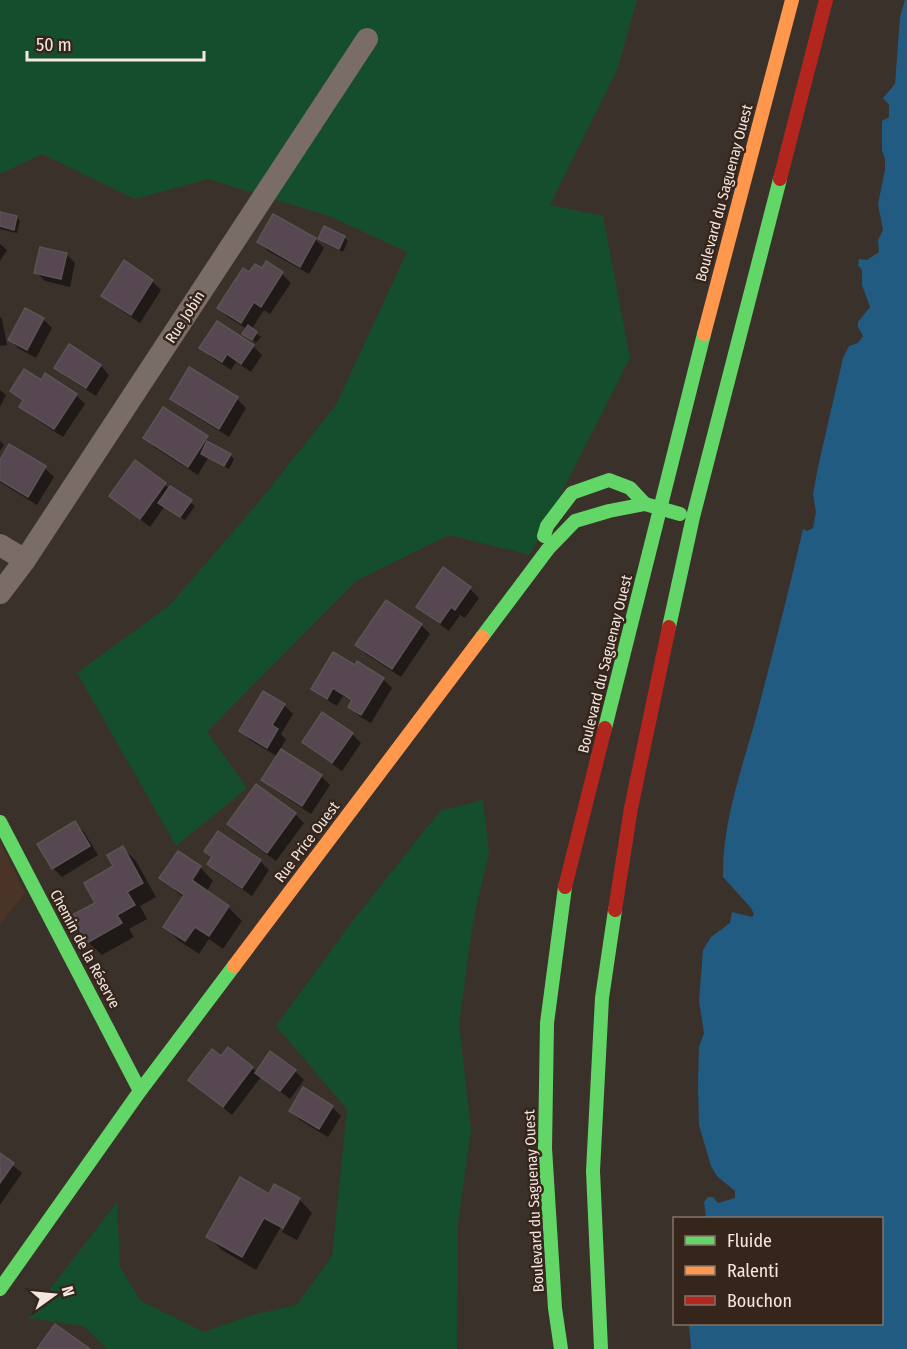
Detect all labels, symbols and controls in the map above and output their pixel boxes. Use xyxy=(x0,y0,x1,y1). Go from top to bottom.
scale bar xyxy=(27,24,204,62)
text: 50 m xyxy=(36,34,72,56)
street label: Boulevard du Saguenay Ouest xyxy=(692,102,756,284)
street label: Rue Jobin xyxy=(161,288,209,346)
street label: Boulevard du Saguenay Ouest xyxy=(574,573,636,755)
street label: Rue Price Ouest xyxy=(271,798,343,886)
street label: Chemin de la Réserve xyxy=(46,887,124,1011)
street label: Boulevard du Saguenay Ouest xyxy=(520,1109,548,1293)
legend xyxy=(673,1217,883,1325)
text: Fluide xyxy=(727,1230,772,1252)
text: Ralenti xyxy=(727,1260,779,1282)
north arrow xyxy=(24,1265,84,1325)
text: N xyxy=(58,1284,78,1298)
text: Bouchon xyxy=(727,1290,792,1312)

